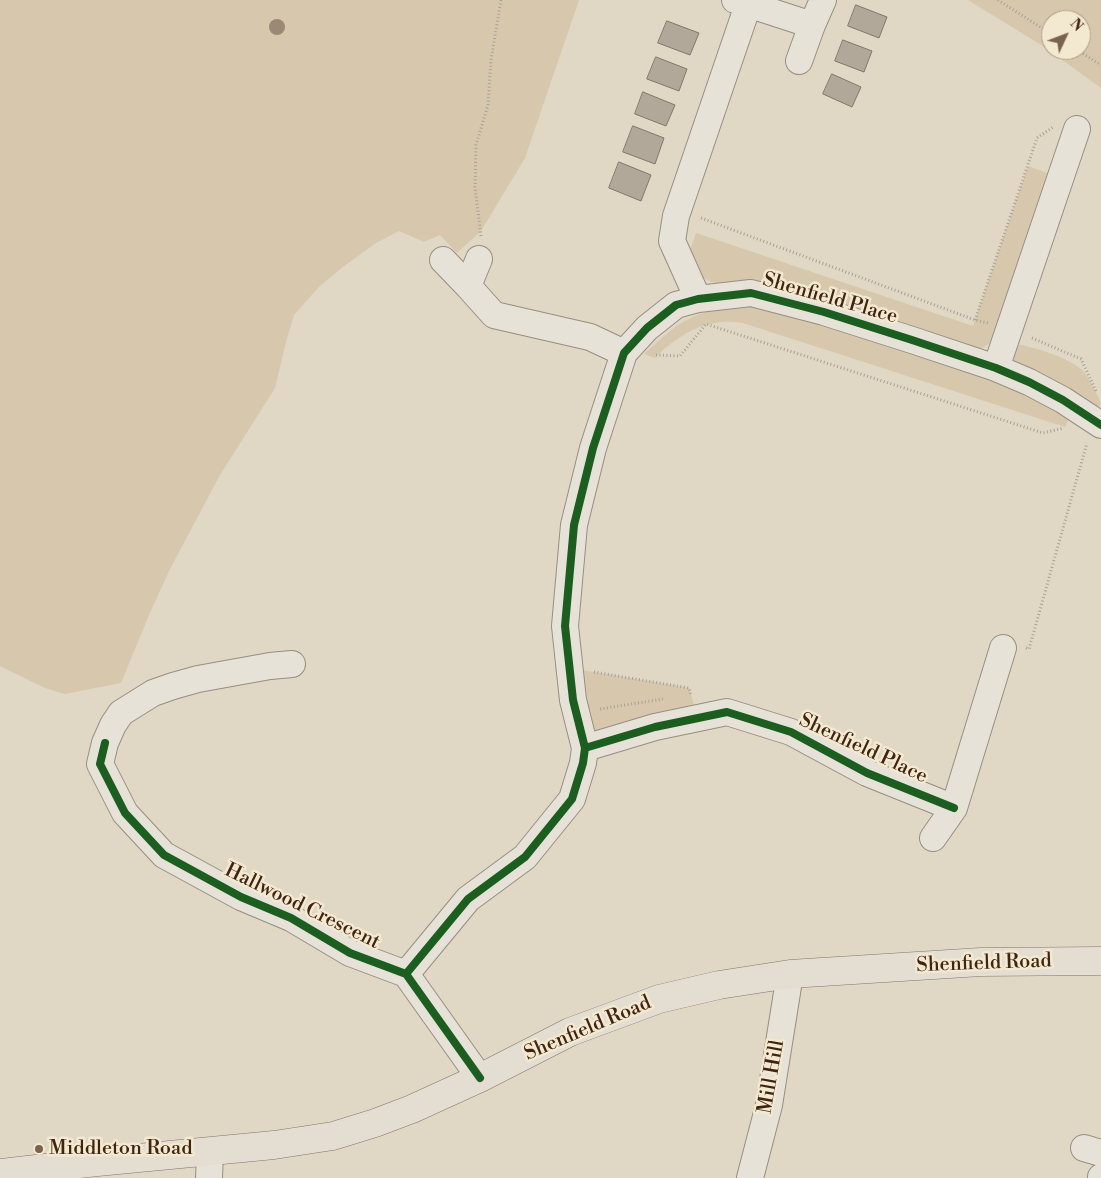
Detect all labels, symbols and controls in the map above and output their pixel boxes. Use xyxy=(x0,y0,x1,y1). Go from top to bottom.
north arrow xyxy=(1041,10,1091,60)
text: N xyxy=(1066,15,1087,36)
street label: Shenfield Place xyxy=(760,268,900,330)
street label: Shenfield Place xyxy=(795,709,931,789)
street label: Hallwood Crescent xyxy=(220,859,384,955)
street label: Shenfield Road xyxy=(916,950,1052,978)
street label: Shenfield Road xyxy=(521,991,655,1067)
street label: Mill Hill xyxy=(754,1038,790,1116)
place label: Middleton Road xyxy=(49,1137,193,1161)
marker: Middleton Road xyxy=(33,1143,45,1155)

